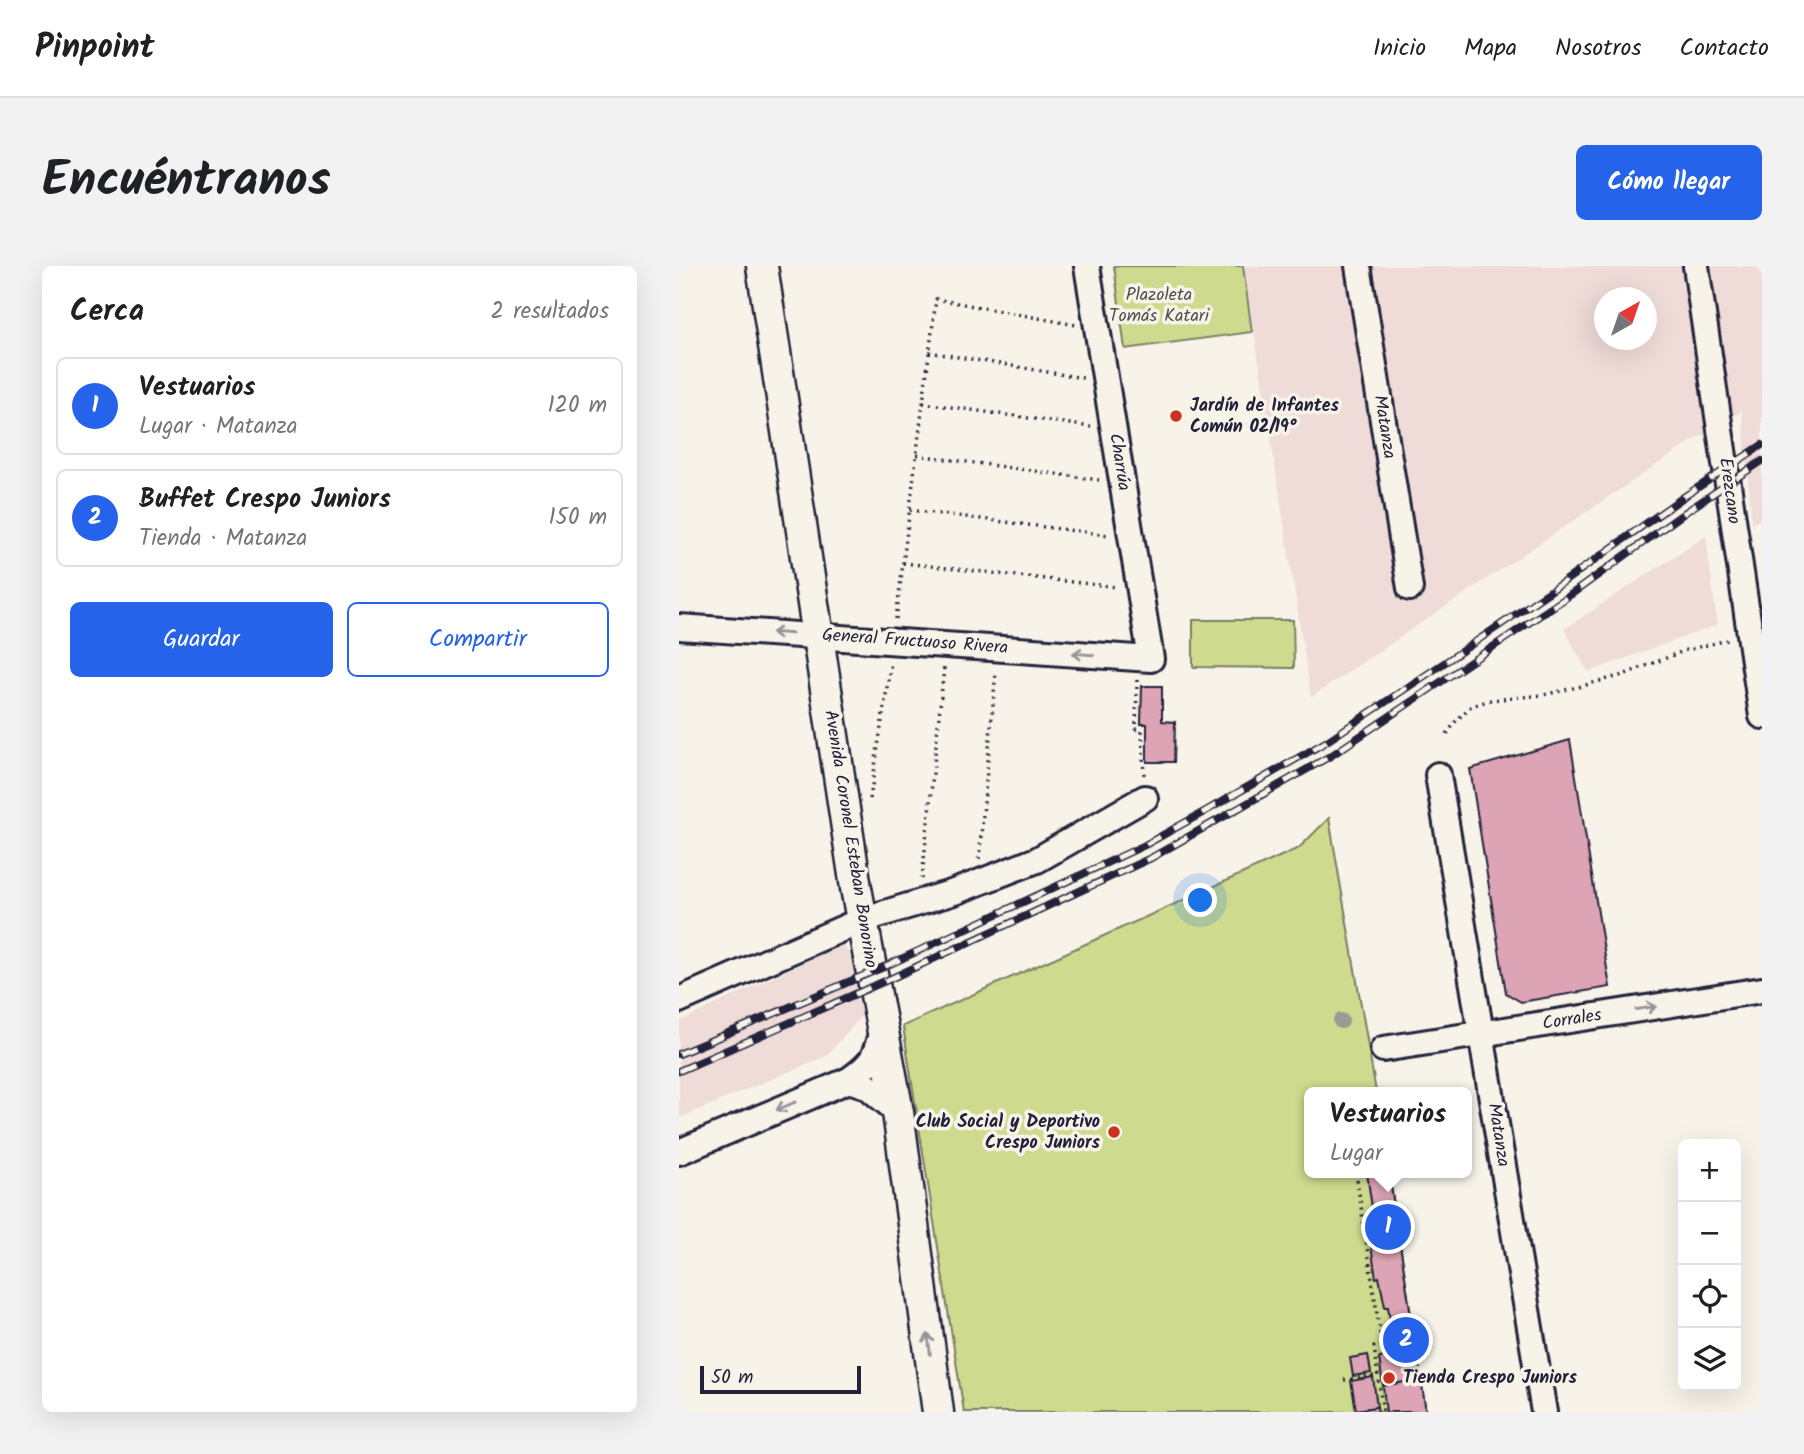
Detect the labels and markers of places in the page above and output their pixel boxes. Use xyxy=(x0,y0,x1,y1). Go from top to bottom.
place label: Jardín de Infantes Común 02/19° xyxy=(1190,392,1340,442)
marker: Jardín de Infantes Común 02/19° xyxy=(1168,408,1184,424)
place label: Club Social y Deportivo Crespo Juniors xyxy=(916,1108,1101,1158)
marker: Club Social y Deportivo Crespo Juniors xyxy=(1106,1124,1122,1140)
pin: 1 xyxy=(1365,1201,1411,1253)
pin: 2 xyxy=(1383,1314,1429,1366)
place label: Tienda Crespo Juniors xyxy=(1403,1364,1578,1393)
marker: Tienda Crespo Juniors xyxy=(1381,1370,1397,1386)

